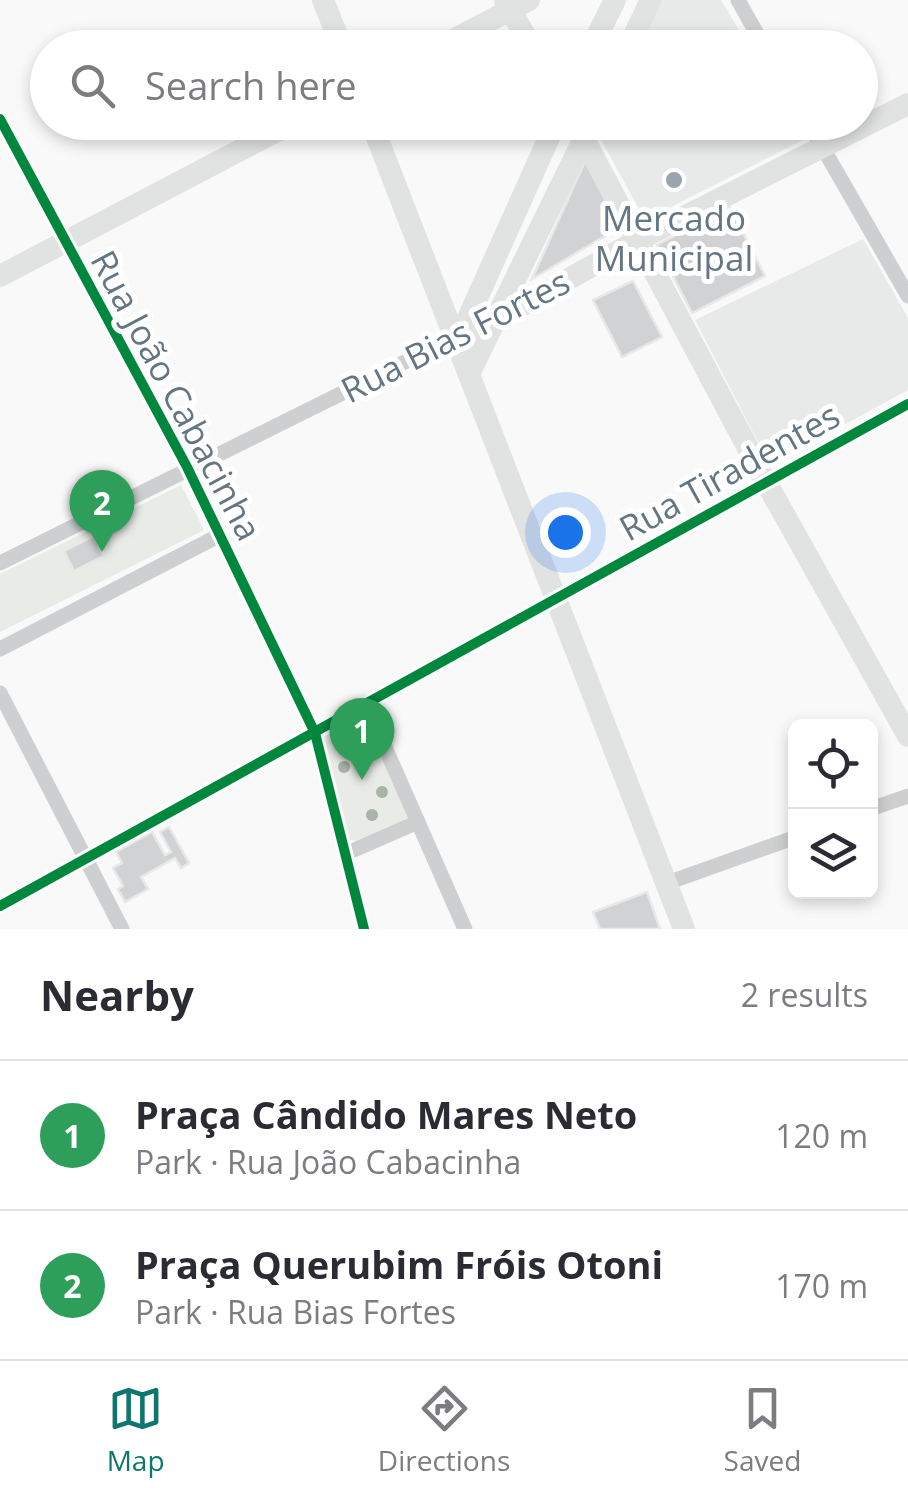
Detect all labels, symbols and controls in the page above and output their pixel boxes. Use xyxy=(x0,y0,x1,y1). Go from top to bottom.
search box xyxy=(30,30,878,140)
icon: search xyxy=(65,58,120,113)
text: Search here xyxy=(145,59,357,111)
marker: Mercado Municipal xyxy=(663,169,685,191)
place label: Mercado Municipal xyxy=(595,194,753,281)
street label: Rua João Cabacinha xyxy=(81,242,273,548)
street label: Rua Bias Fortes xyxy=(333,257,577,413)
street label: Rua Tiradentes xyxy=(611,391,847,551)
pin: 2 xyxy=(70,470,134,552)
your location xyxy=(540,507,591,558)
pin: 1 xyxy=(330,698,394,780)
map controls xyxy=(788,719,878,899)
button: locate xyxy=(788,719,878,809)
button: layers xyxy=(788,809,878,899)
text: Nearby xyxy=(40,966,194,1023)
text: 2 results xyxy=(741,973,868,1016)
text: Praça Cândido Mares Neto xyxy=(135,1088,637,1140)
text: 1 xyxy=(63,1114,82,1157)
text: 120 m xyxy=(775,1114,868,1157)
text: Park · Rua João Cabacinha xyxy=(135,1140,521,1183)
text: Praça Querubim Fróis Otoni xyxy=(135,1238,663,1290)
text: 2 xyxy=(63,1264,82,1307)
text: 170 m xyxy=(775,1264,868,1307)
text: Park · Rua Bias Fortes xyxy=(135,1290,456,1333)
tab: Map xyxy=(107,1381,165,1479)
tab: Directions xyxy=(378,1381,510,1479)
tab: Saved xyxy=(724,1381,801,1479)

